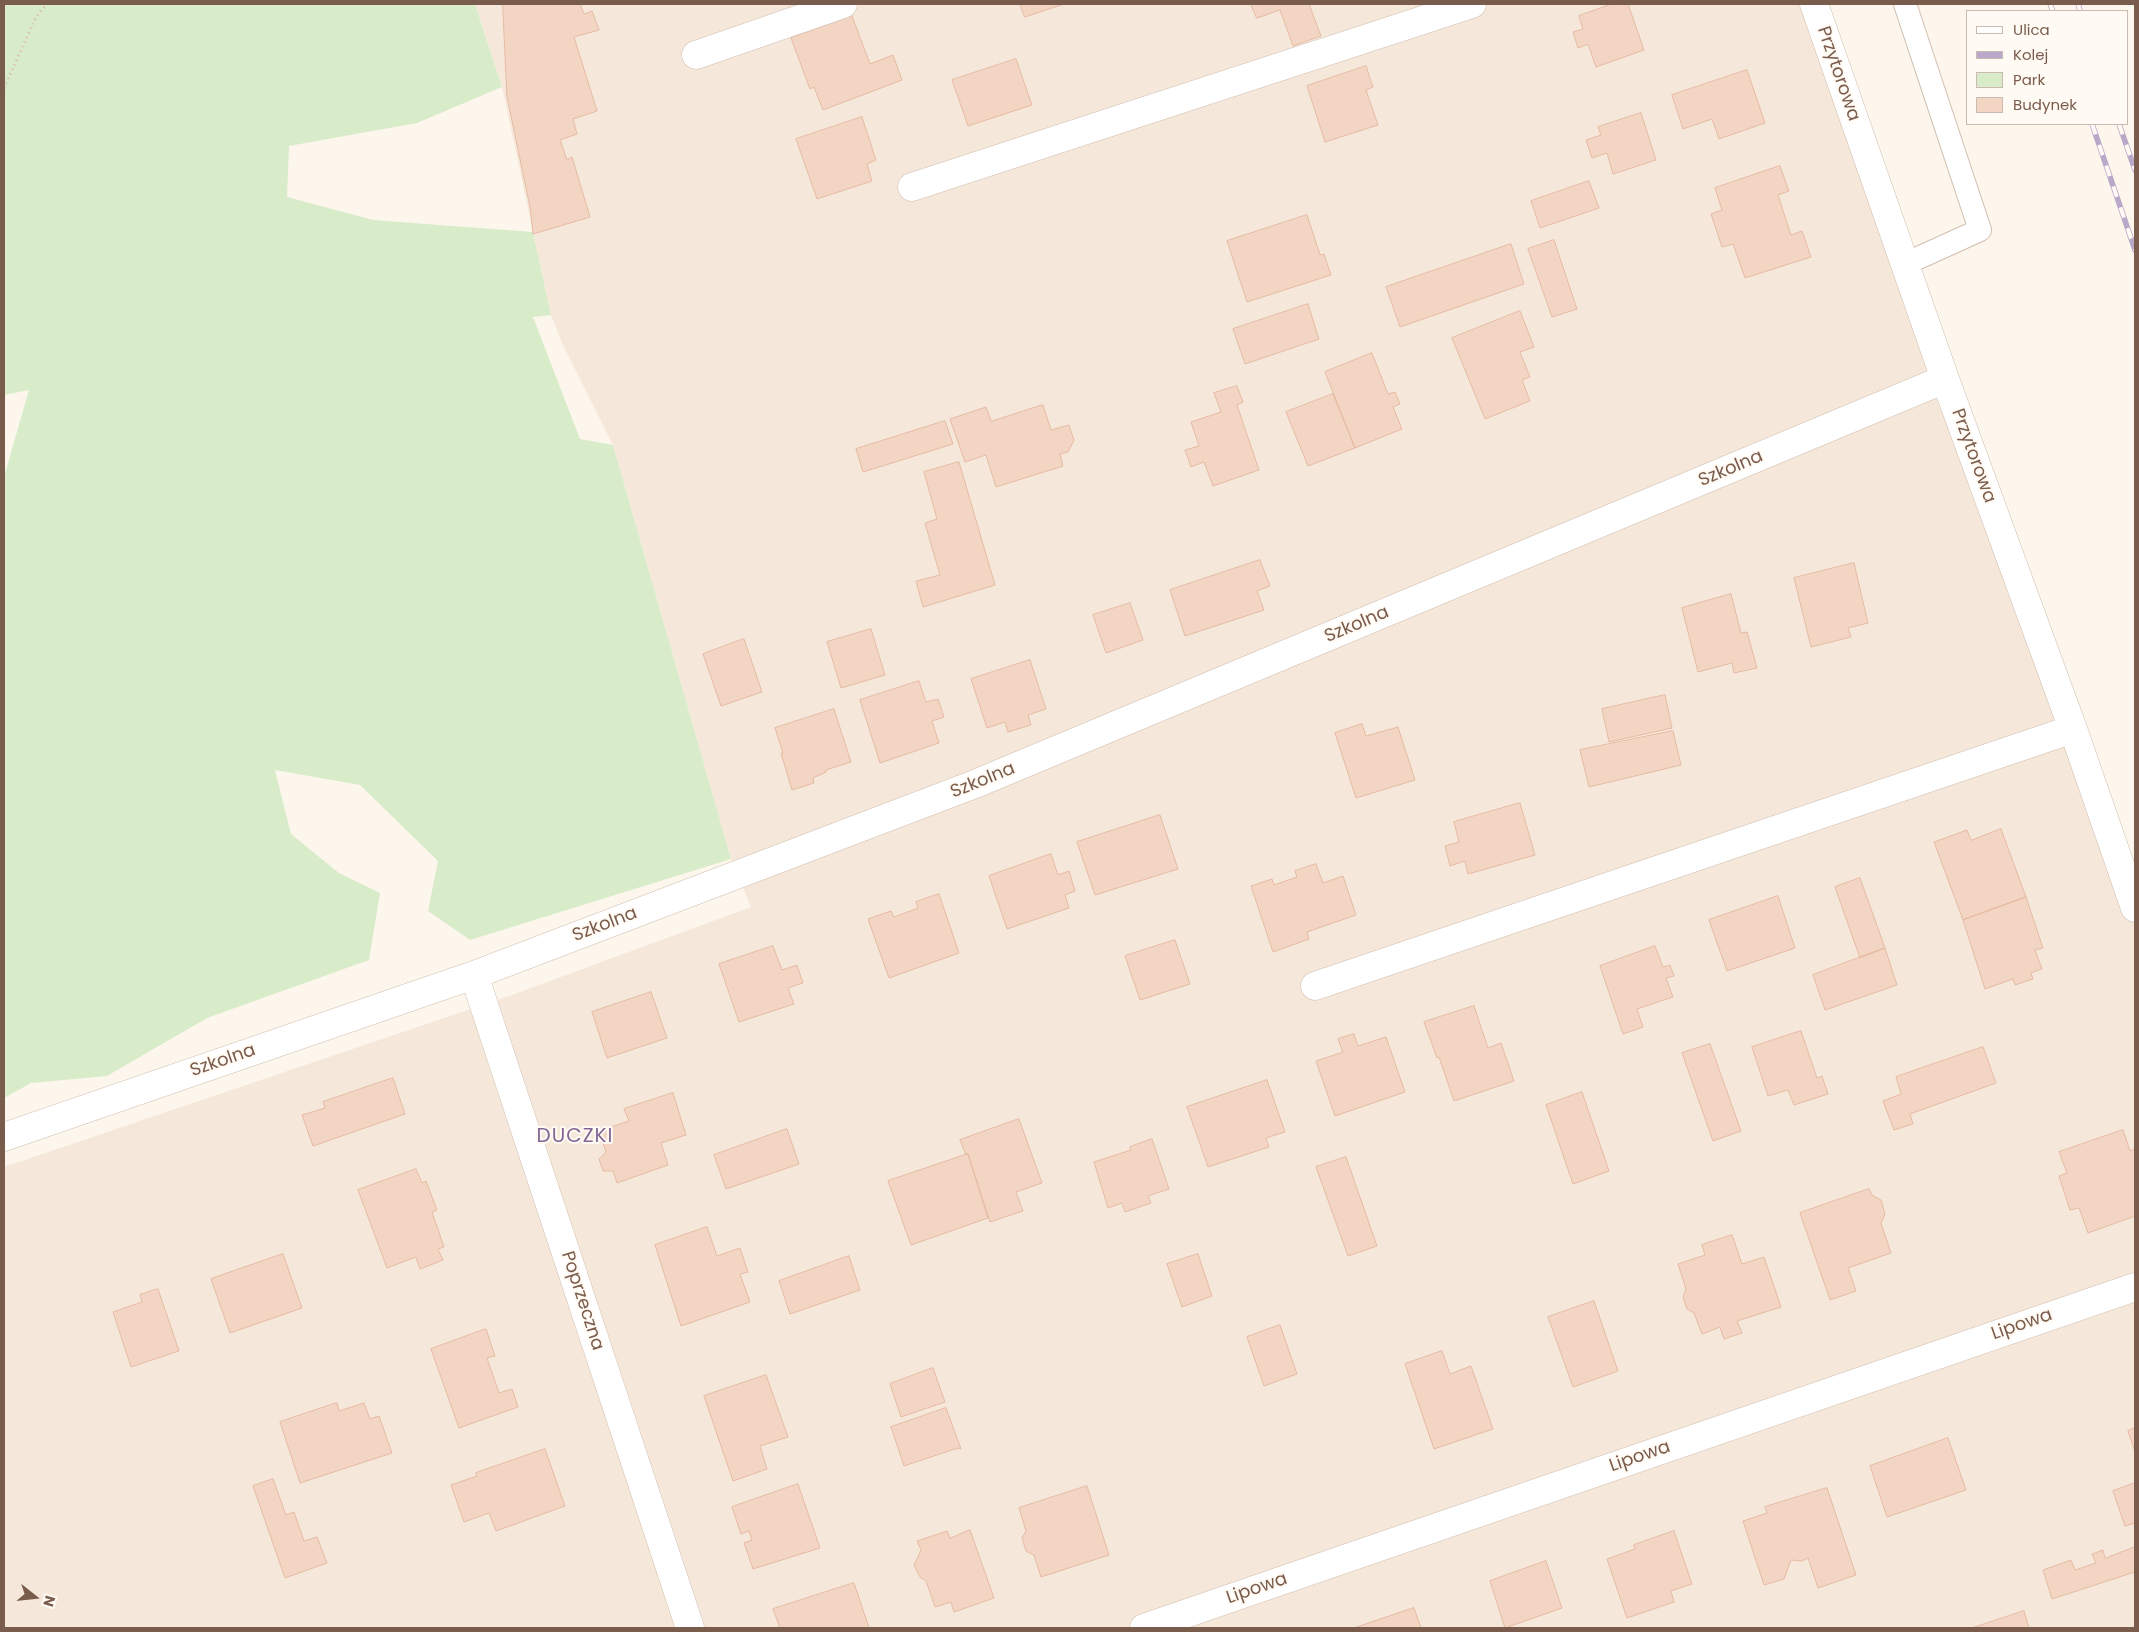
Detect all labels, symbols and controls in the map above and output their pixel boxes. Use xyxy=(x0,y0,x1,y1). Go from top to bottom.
legend xyxy=(1966,10,2129,125)
text: Ulica xyxy=(2013,19,2050,40)
street label: Przytorowa xyxy=(1812,24,1864,124)
text: Kolej xyxy=(2013,44,2048,65)
text: Park xyxy=(2013,69,2045,90)
text: Budynek xyxy=(2013,94,2077,115)
street label: Przytorowa xyxy=(1946,406,2000,506)
street label: Szkolna xyxy=(1696,446,1766,492)
street label: Szkolna xyxy=(1322,602,1392,648)
street label: Szkolna xyxy=(948,758,1018,804)
street label: Szkolna xyxy=(570,903,640,947)
street label: Szkolna xyxy=(187,1040,259,1082)
district label: DUCZKI xyxy=(536,1125,614,1149)
street label: Poprzeczna xyxy=(556,1249,608,1353)
street label: Lipowa xyxy=(1989,1305,2055,1345)
street label: Lipowa xyxy=(1607,1437,1673,1477)
street label: Lipowa xyxy=(1224,1569,1290,1609)
north arrow xyxy=(10,1572,60,1622)
text: N xyxy=(38,1593,60,1609)

